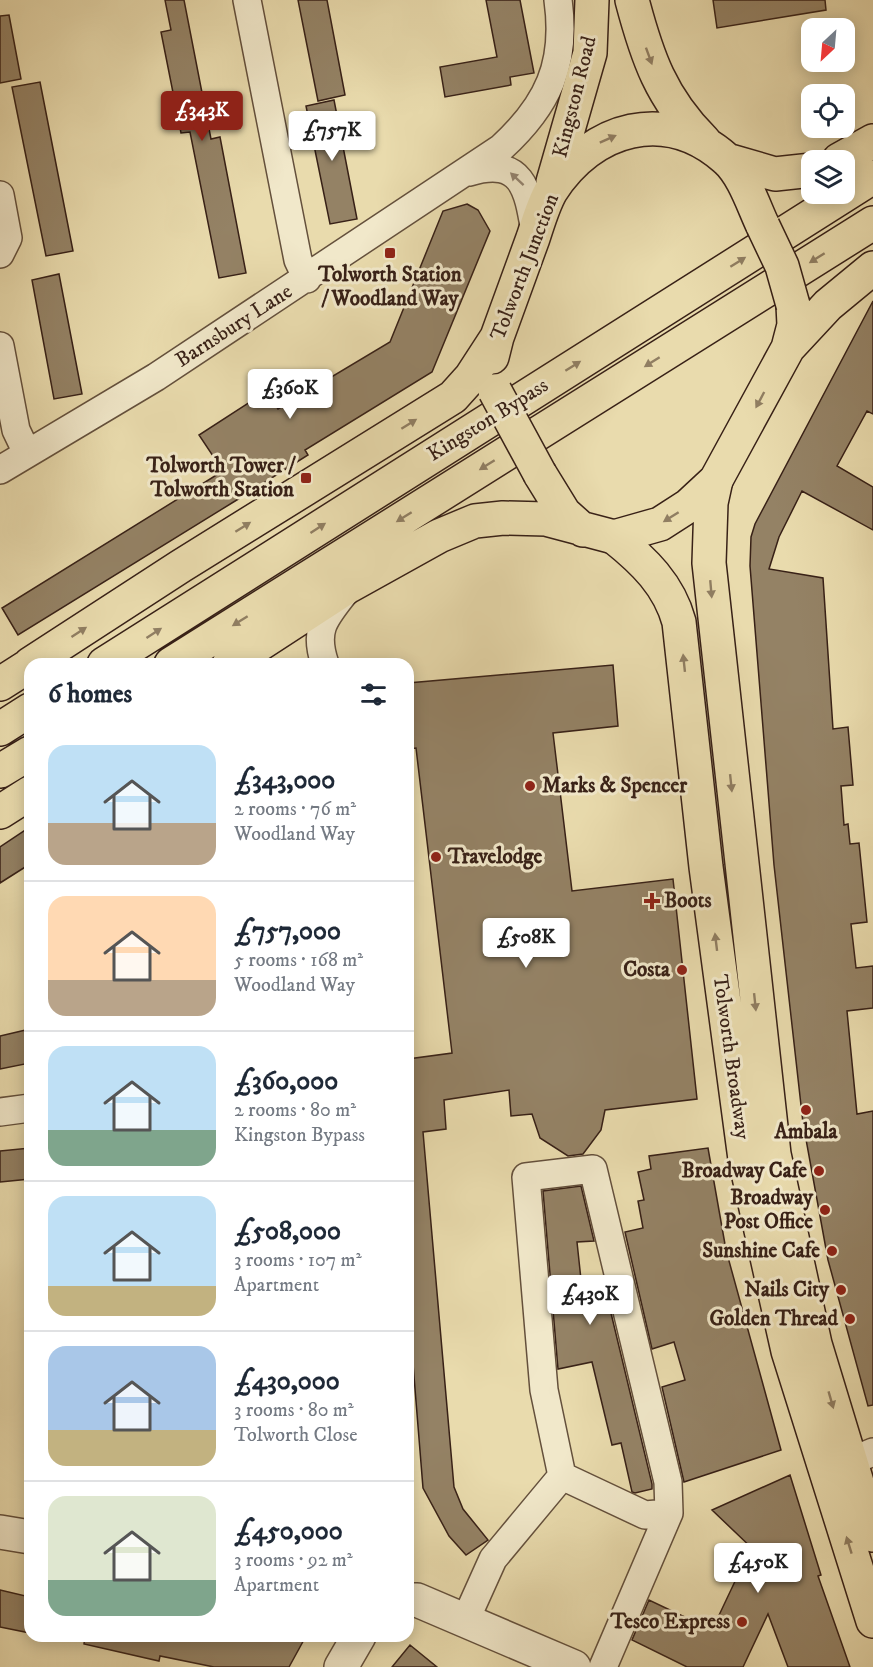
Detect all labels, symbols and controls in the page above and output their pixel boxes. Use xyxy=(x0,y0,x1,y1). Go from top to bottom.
north arrow xyxy=(801,18,855,72)
map controls xyxy=(801,18,855,204)
street label: Kingston Road xyxy=(547,33,603,160)
one-way arrow xyxy=(645,47,655,65)
button: locate xyxy=(801,84,855,138)
pin: £343K xyxy=(160,91,244,142)
text: £343K xyxy=(175,98,229,123)
pin: £757K xyxy=(290,111,374,162)
text: £757K xyxy=(303,118,361,143)
one-way arrow xyxy=(599,134,617,144)
button: layers xyxy=(801,150,855,204)
one-way arrow xyxy=(510,172,525,186)
street label: Tolworth Junction xyxy=(485,190,565,344)
marker: Tolworth Station / Woodland Way xyxy=(383,246,397,260)
one-way arrow xyxy=(809,252,825,263)
one-way arrow xyxy=(730,257,746,268)
place label: Tolworth Station / Woodland Way xyxy=(317,262,463,312)
street label: Barnsbury Lane xyxy=(171,278,297,373)
one-way arrow xyxy=(644,356,660,367)
one-way arrow xyxy=(565,361,581,372)
pin: £360K xyxy=(248,369,332,420)
street label: Kingston Bypass xyxy=(423,373,553,467)
text: £360K xyxy=(262,376,318,401)
one-way arrow xyxy=(755,392,765,409)
one-way arrow xyxy=(401,418,417,429)
place label: Tolworth Tower / Tolworth Station xyxy=(145,453,296,503)
one-way arrow xyxy=(479,460,495,471)
marker: Tolworth Tower / Tolworth Station xyxy=(299,471,313,485)
one-way arrow xyxy=(397,511,413,523)
one-way arrow xyxy=(663,512,679,523)
one-way arrow xyxy=(235,522,251,533)
one-way arrow xyxy=(310,523,326,534)
one-way arrow xyxy=(706,580,716,599)
one-way arrow xyxy=(231,616,248,627)
one-way arrow xyxy=(71,627,87,638)
one-way arrow xyxy=(145,627,161,639)
one-way arrow xyxy=(679,653,688,672)
text: 6 homes xyxy=(48,678,132,711)
icon: filters xyxy=(357,678,390,711)
text: £343,000 xyxy=(234,764,335,797)
icon: home xyxy=(96,769,168,841)
place label: Marks & Spencer xyxy=(542,773,688,799)
one-way arrow xyxy=(726,774,736,793)
marker: Marks & Spencer xyxy=(523,779,537,793)
text: 2 rooms · 76 m² xyxy=(234,797,356,822)
text: Woodland Way xyxy=(234,822,355,847)
place label: Travelodge xyxy=(447,844,542,870)
marker: Travelodge xyxy=(429,850,443,864)
place label: Boots xyxy=(664,888,711,914)
marker: Boots xyxy=(645,894,659,908)
text: £757,000 xyxy=(234,915,341,948)
pin: £508K xyxy=(484,918,568,969)
icon: home xyxy=(96,920,168,992)
text: £508K xyxy=(497,925,555,950)
one-way arrow xyxy=(711,933,720,952)
text: 5 rooms · 168 m² xyxy=(234,948,363,973)
place label: Costa xyxy=(623,957,671,983)
marker: Costa xyxy=(675,963,689,977)
text: Woodland Way xyxy=(234,973,355,998)
street label: Tolworth Broadway xyxy=(707,973,756,1142)
one-way arrow xyxy=(750,993,760,1012)
text: £360,000 xyxy=(234,1065,338,1098)
icon: home xyxy=(96,1070,168,1142)
text: 2 rooms · 80 m² xyxy=(234,1098,356,1123)
marker: Ambala xyxy=(799,1103,813,1117)
place label: Ambala xyxy=(773,1119,839,1145)
text: Kingston Bypass xyxy=(234,1123,365,1148)
place label: Broadway Cafe xyxy=(682,1158,807,1184)
marker: Broadway Cafe xyxy=(812,1164,826,1178)
place label: Broadway Post Office xyxy=(724,1185,814,1235)
marker: Broadway Post Office xyxy=(818,1203,832,1217)
text: £508,000 xyxy=(234,1215,341,1248)
icon: home xyxy=(96,1220,168,1292)
place label: Sunshine Cafe xyxy=(702,1238,820,1264)
marker: Sunshine Cafe xyxy=(825,1244,839,1258)
text: 3 rooms · 107 m² xyxy=(234,1248,362,1273)
text: Apartment xyxy=(234,1273,319,1298)
pin: £430K xyxy=(548,1275,632,1326)
place label: Nails City xyxy=(744,1277,830,1303)
text: £430K xyxy=(561,1282,619,1307)
marker: Nails City xyxy=(834,1283,848,1297)
place label: Golden Thread xyxy=(709,1306,839,1332)
marker: Golden Thread xyxy=(843,1312,857,1326)
text: £430,000 xyxy=(234,1365,340,1398)
icon: home xyxy=(96,1370,168,1442)
one-way arrow xyxy=(827,1391,836,1409)
text: 3 rooms · 80 m² xyxy=(234,1398,354,1423)
text: Tolworth Close xyxy=(234,1423,358,1448)
text: £450,000 xyxy=(234,1515,343,1548)
icon: home xyxy=(96,1520,168,1592)
one-way arrow xyxy=(844,1536,854,1554)
pin: £450K xyxy=(716,1543,800,1594)
text: 3 rooms · 92 m² xyxy=(234,1548,353,1573)
text: £450K xyxy=(728,1550,788,1575)
text: Apartment xyxy=(234,1573,319,1598)
place label: Tesco Express xyxy=(610,1609,730,1635)
marker: Tesco Express xyxy=(735,1615,749,1629)

